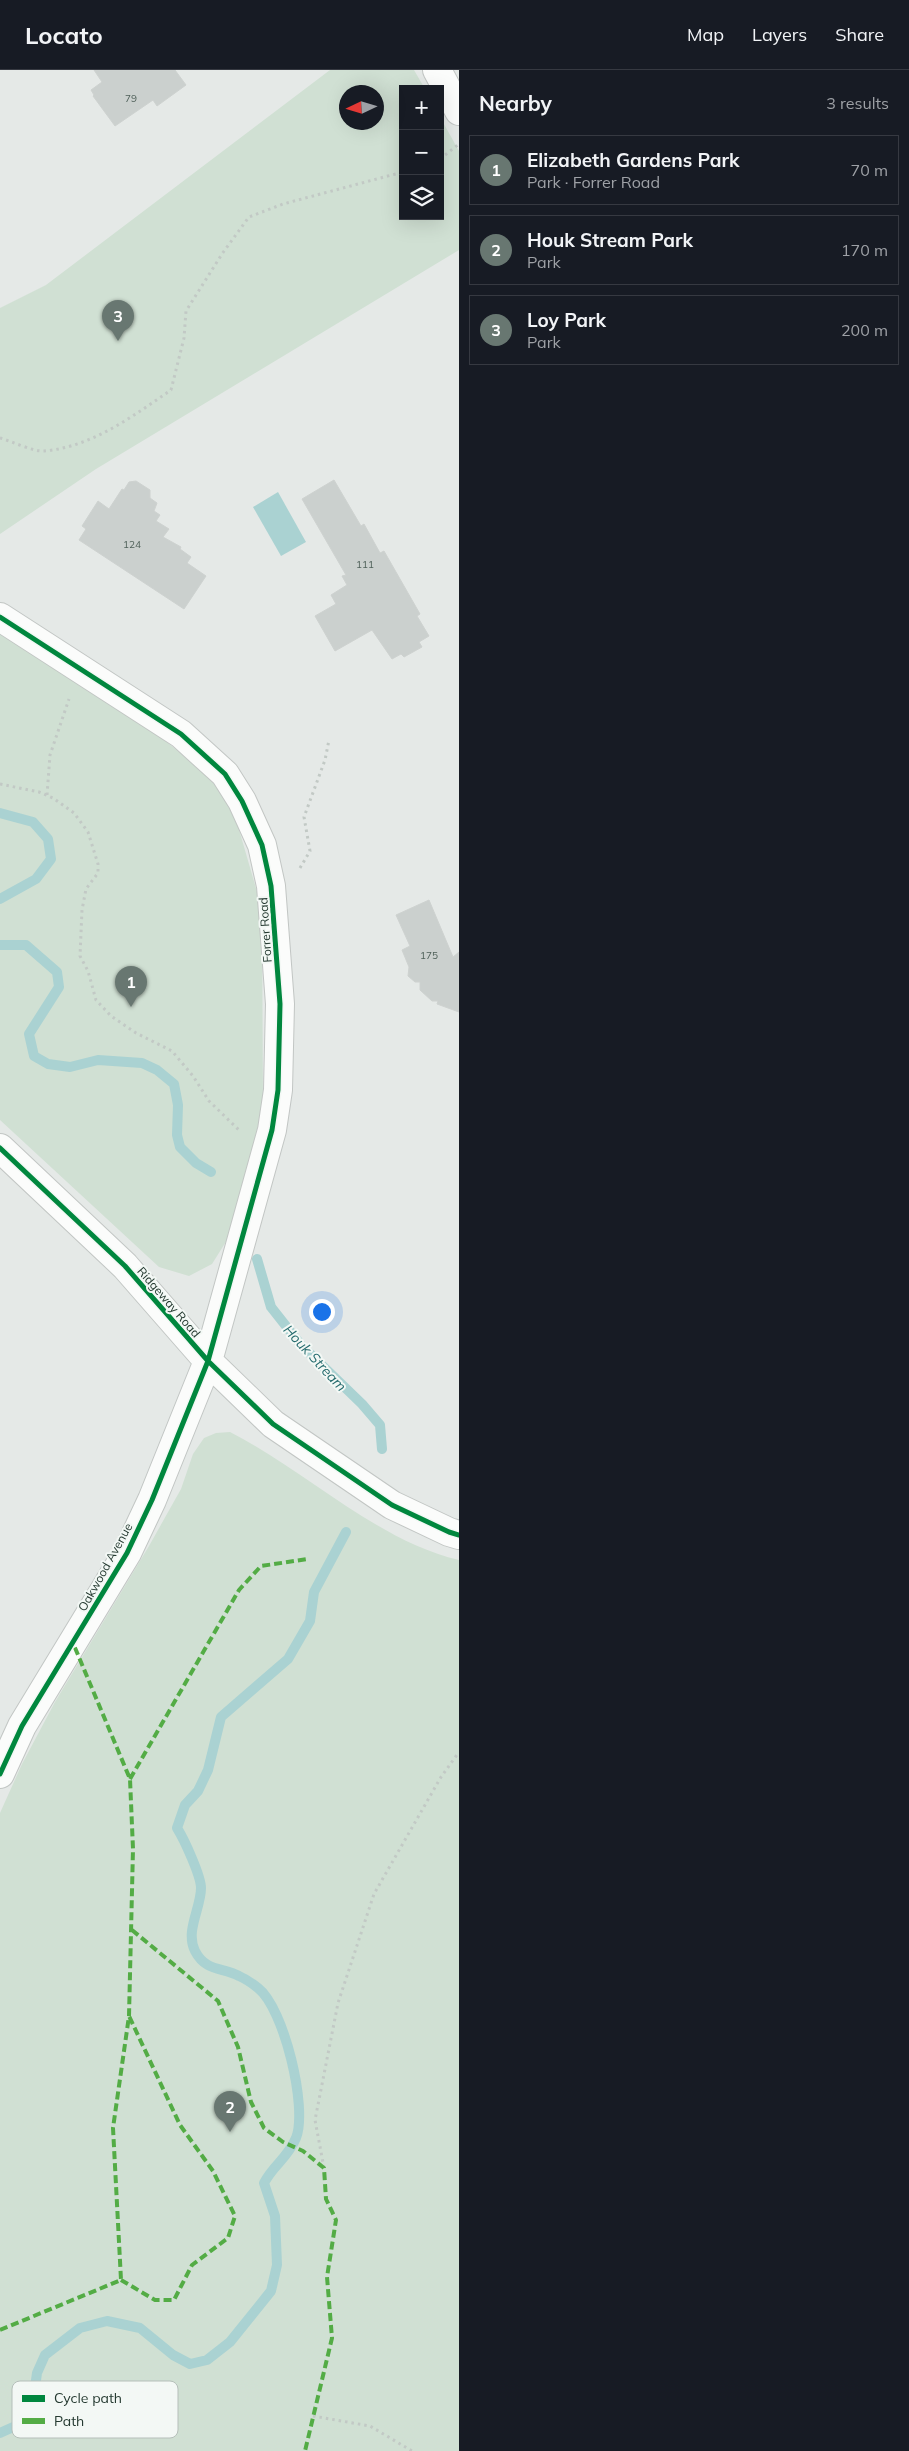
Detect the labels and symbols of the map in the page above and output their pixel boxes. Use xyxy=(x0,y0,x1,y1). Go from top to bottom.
north arrow xyxy=(339,85,384,130)
house number: 79 xyxy=(125,92,137,105)
pin: 3 xyxy=(102,300,134,341)
house number: 124 xyxy=(123,538,141,551)
house number: 111 xyxy=(356,558,374,571)
street label: Forrer Road xyxy=(255,897,275,963)
house number: 175 xyxy=(420,949,438,962)
pin: 1 xyxy=(115,966,147,1007)
street label: Ridgeway Road xyxy=(134,1264,204,1340)
your location xyxy=(309,1299,335,1325)
water label: Houk Stream xyxy=(280,1321,350,1395)
street label: Oakwood Avenue xyxy=(75,1520,135,1614)
pin: 2 xyxy=(214,2091,246,2132)
legend xyxy=(12,2381,178,2438)
text: Cycle path xyxy=(54,2389,122,2407)
text: Path xyxy=(54,2412,84,2430)

